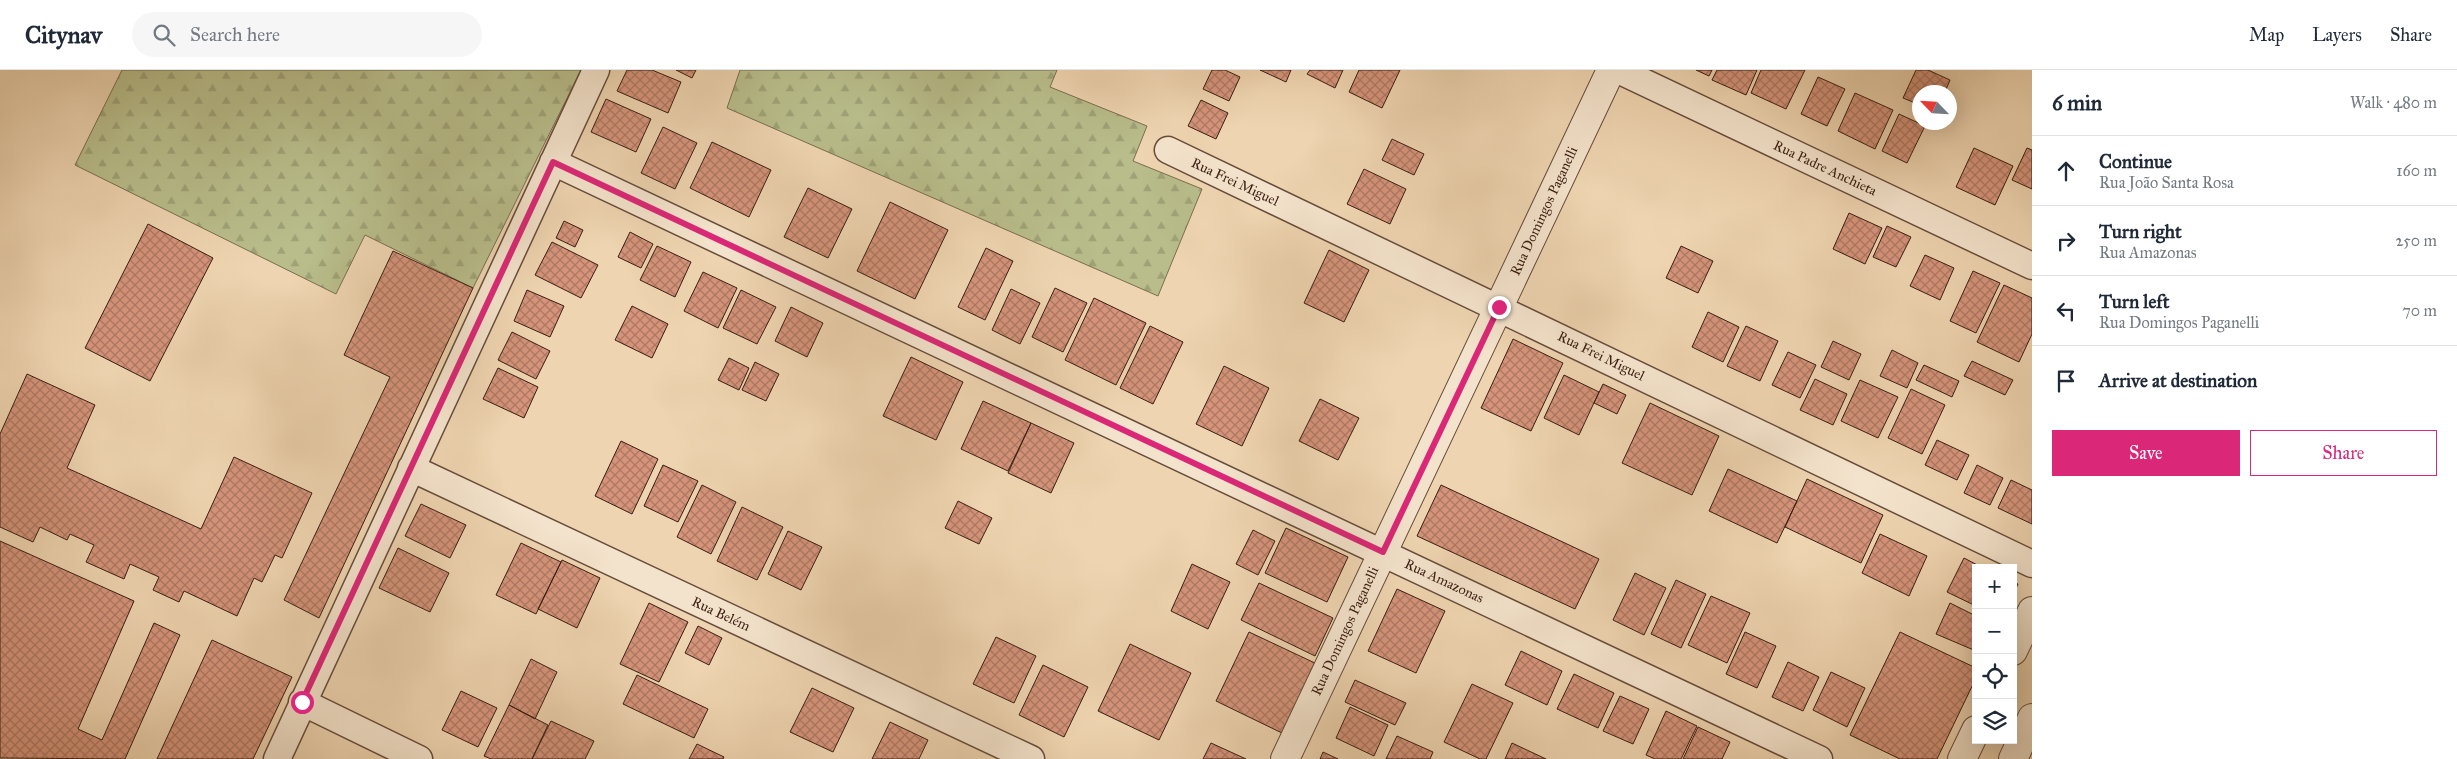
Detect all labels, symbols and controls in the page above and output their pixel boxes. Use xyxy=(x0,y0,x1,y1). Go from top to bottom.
search box xyxy=(132,12,482,57)
text: Citynav xyxy=(25,20,102,50)
icon: search xyxy=(150,21,178,49)
text: Search here xyxy=(190,23,280,46)
text: Map xyxy=(2249,24,2284,46)
text: Layers xyxy=(2312,24,2362,46)
text: Share xyxy=(2390,24,2432,46)
north arrow xyxy=(1912,85,1957,130)
text: 6 min xyxy=(2052,90,2102,116)
text: Walk · 480 m xyxy=(2350,93,2437,112)
street label: Rua Padre Anchieta xyxy=(1771,137,1879,199)
street label: Rua Domingos Paganelli xyxy=(1507,144,1581,278)
text: Continue xyxy=(2099,150,2172,173)
street label: Rua Frei Miguel xyxy=(1188,154,1282,210)
icon: ahead xyxy=(2052,157,2080,185)
text: 160 m xyxy=(2396,161,2437,180)
text: Rua João Santa Rosa xyxy=(2099,173,2234,192)
text: Turn right xyxy=(2099,220,2182,243)
icon: right xyxy=(2052,227,2080,255)
text: 250 m xyxy=(2396,231,2437,250)
text: Rua Amazonas xyxy=(2099,243,2197,262)
text: Turn left xyxy=(2099,290,2169,313)
route end xyxy=(1488,296,1511,319)
icon: left xyxy=(2052,297,2080,325)
text: 70 m xyxy=(2402,301,2437,320)
text: Rua Domingos Paganelli xyxy=(2099,313,2259,332)
street label: Rua Frei Miguel xyxy=(1555,328,1648,385)
icon: arrive xyxy=(2052,367,2080,395)
text: Arrive at destination xyxy=(2099,369,2257,392)
button: Save xyxy=(2052,430,2240,476)
button: Share xyxy=(2250,430,2437,476)
street label: Rua Amazonas xyxy=(1402,555,1486,607)
street label: Rua Domingos Paganelli xyxy=(1308,564,1382,698)
map controls xyxy=(1972,564,2017,744)
button: + xyxy=(1972,564,2017,609)
street label: Rua Belém xyxy=(689,593,753,635)
button: − xyxy=(1972,609,2017,654)
button: locate xyxy=(1972,654,2017,699)
route start xyxy=(291,691,314,714)
button: layers xyxy=(1972,699,2017,744)

